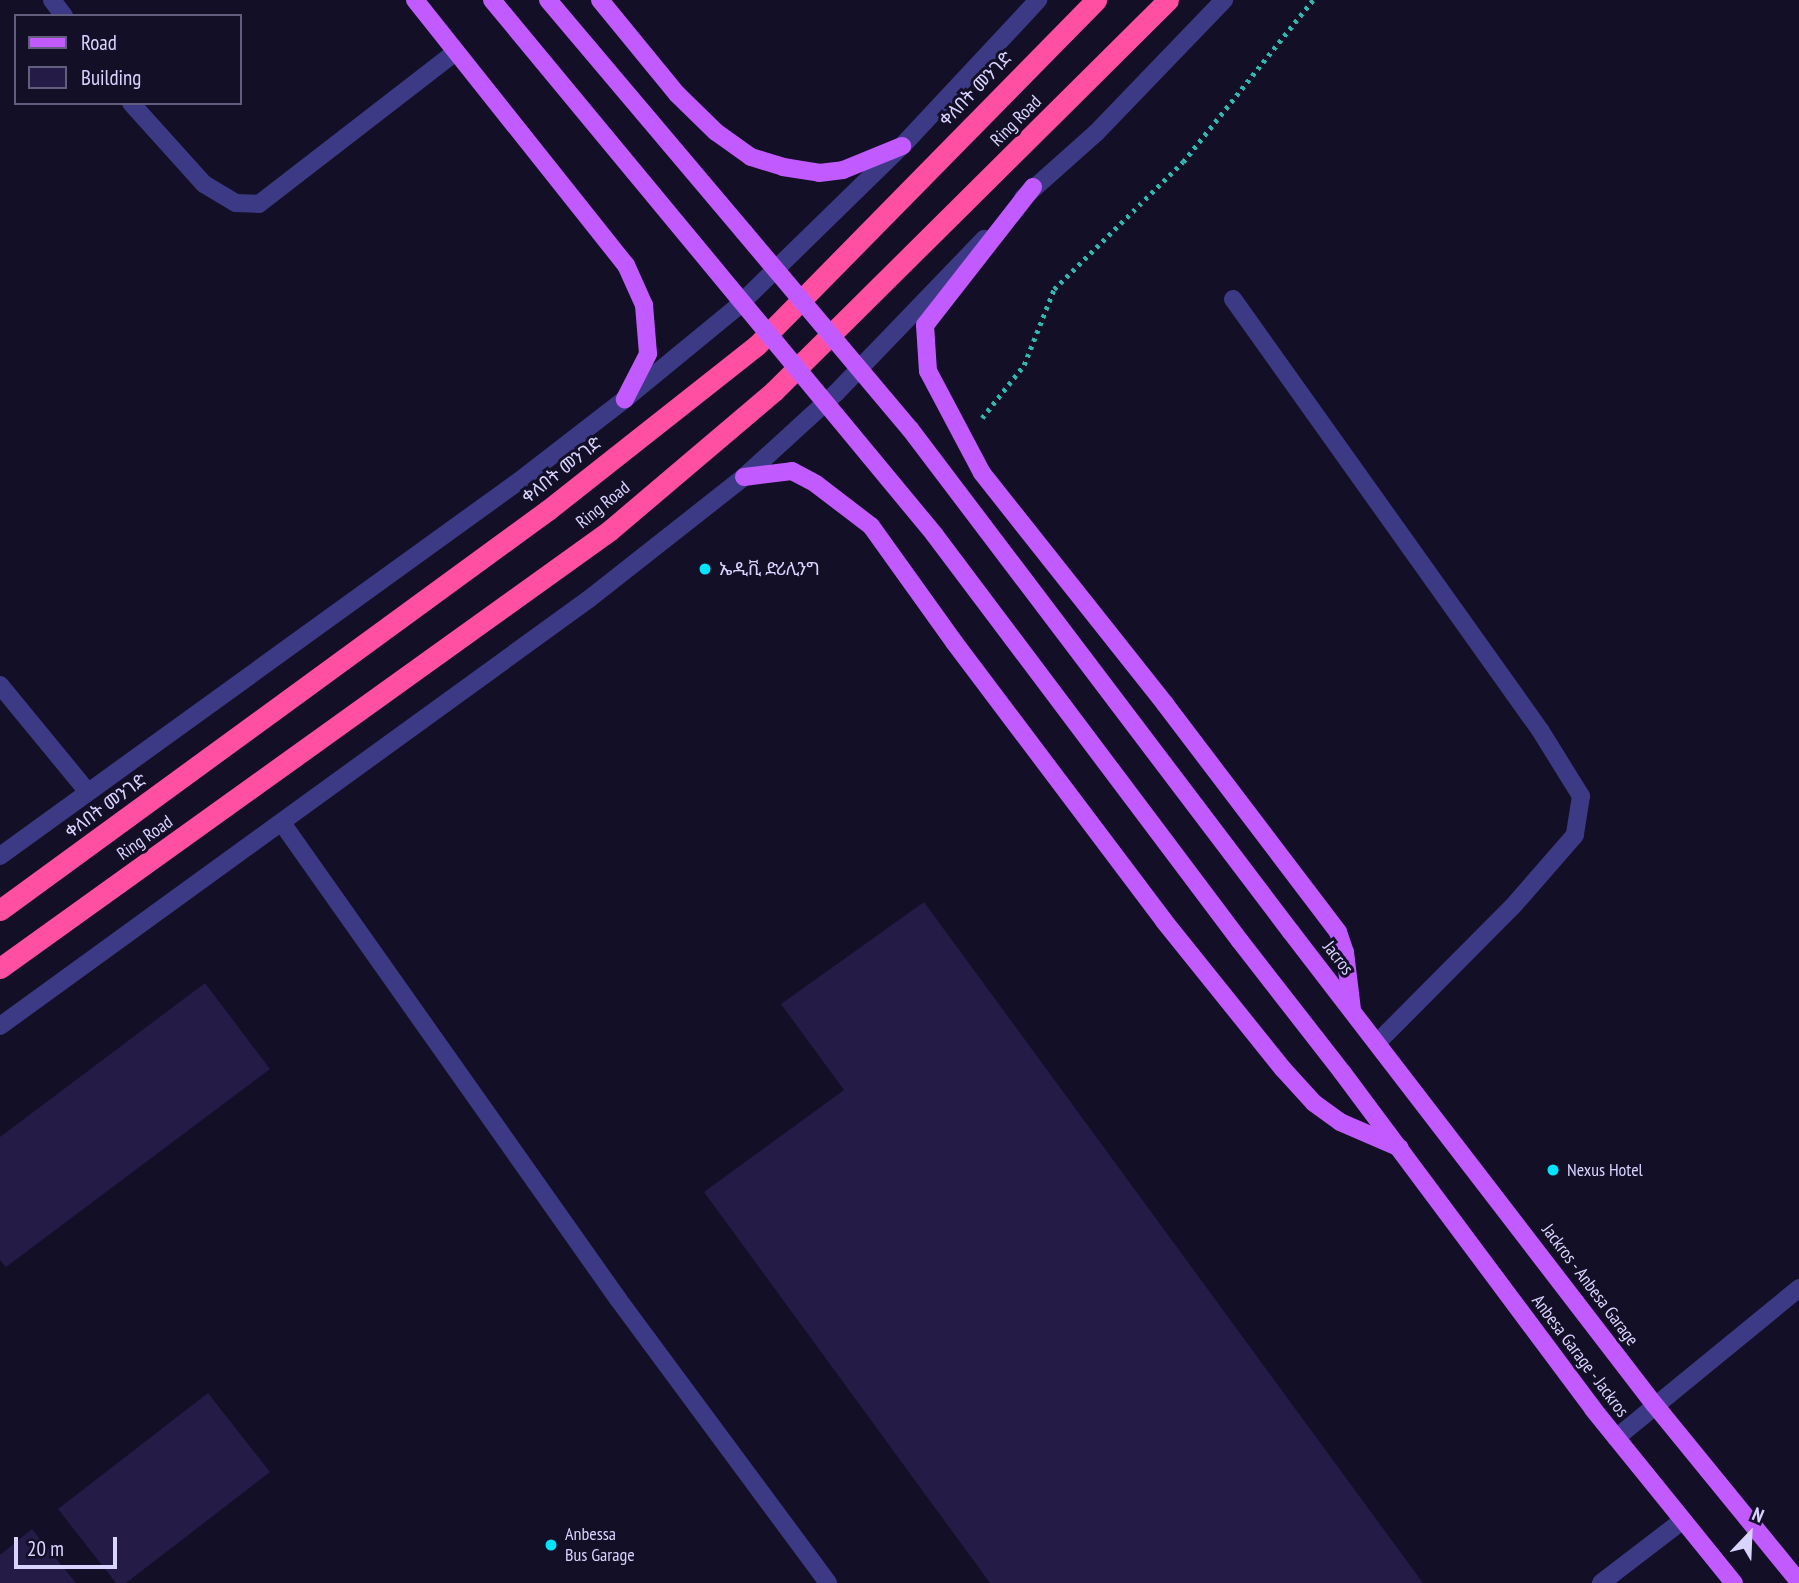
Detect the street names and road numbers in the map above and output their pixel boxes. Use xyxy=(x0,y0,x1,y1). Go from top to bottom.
street label: ቀለበት መንገድ xyxy=(935,47,1017,131)
street label: Ring Road xyxy=(986,91,1046,151)
street label: ቀለበት መንገድ xyxy=(518,432,606,508)
street label: Ring Road xyxy=(572,477,634,533)
street label: ቀለበት መንገድ xyxy=(61,769,151,843)
street label: Ring Road xyxy=(113,811,177,865)
street label: Jacros xyxy=(1318,937,1358,979)
street label: Jackros - Anbesa Garage xyxy=(1537,1219,1643,1351)
street label: Anbesa Garage - Jackros xyxy=(1527,1290,1633,1422)

